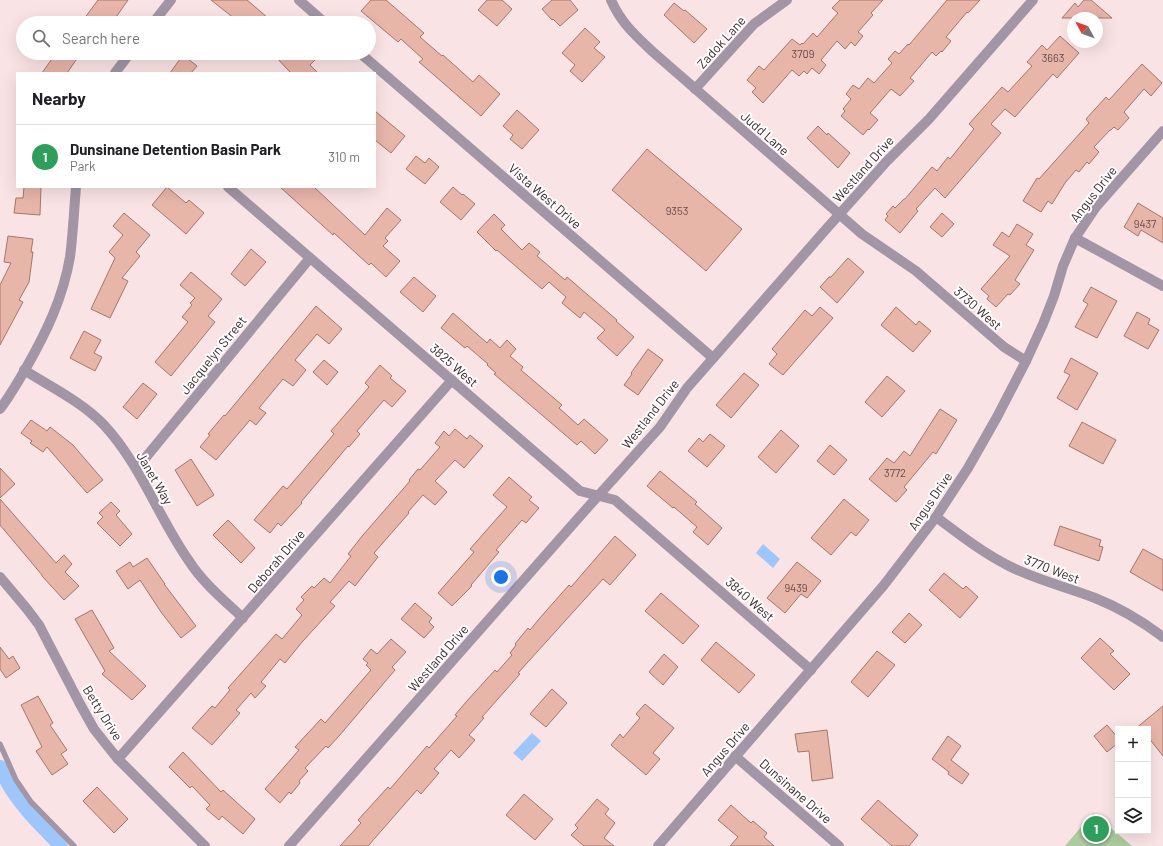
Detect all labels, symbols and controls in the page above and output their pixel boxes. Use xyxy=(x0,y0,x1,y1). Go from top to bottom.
street label: Zadok Lane xyxy=(693,12,749,71)
north arrow xyxy=(1067,12,1103,48)
search box xyxy=(16,16,376,60)
icon: search xyxy=(30,27,52,49)
text: Search here xyxy=(62,29,140,47)
house number: 3709 xyxy=(792,47,815,60)
house number: 3663 xyxy=(1042,51,1064,64)
text: Nearby xyxy=(32,88,86,108)
street label: Judd Lane xyxy=(737,108,793,158)
street label: Westland Drive xyxy=(829,132,897,205)
text: Dunsinane Detention Basin Park xyxy=(70,140,281,158)
text: 1 xyxy=(43,149,47,165)
text: 310 m xyxy=(328,149,360,165)
text: Park xyxy=(70,158,96,174)
street label: Vista West Drive xyxy=(505,160,585,232)
street label: Angus Drive xyxy=(1066,163,1120,225)
house number: 9353 xyxy=(666,204,688,217)
house number: 9437 xyxy=(1134,217,1156,230)
street label: 3730 West xyxy=(951,283,1005,333)
street label: Jacquelyn Street xyxy=(177,313,249,397)
street label: 3825 West xyxy=(427,340,481,390)
street label: Westland Drive xyxy=(618,376,682,452)
street label: Janet Way xyxy=(133,449,177,507)
house number: 3772 xyxy=(884,466,906,479)
street label: Angus Drive xyxy=(905,469,955,533)
street label: Deborah Drive xyxy=(244,526,308,596)
street label: 3770 West xyxy=(1022,551,1082,587)
your location xyxy=(491,567,511,587)
street label: 3840 West xyxy=(722,574,778,624)
house number: 9439 xyxy=(784,581,808,594)
street label: Westland Drive xyxy=(404,621,472,695)
street label: Betty Drive xyxy=(80,682,126,744)
street label: Angus Drive xyxy=(697,719,753,779)
map controls xyxy=(1115,726,1151,834)
button: + xyxy=(1115,726,1151,762)
street label: Dunsinane Drive xyxy=(757,755,835,827)
button: − xyxy=(1115,762,1151,798)
button: layers xyxy=(1115,798,1151,834)
pin: 1 xyxy=(1083,814,1109,844)

